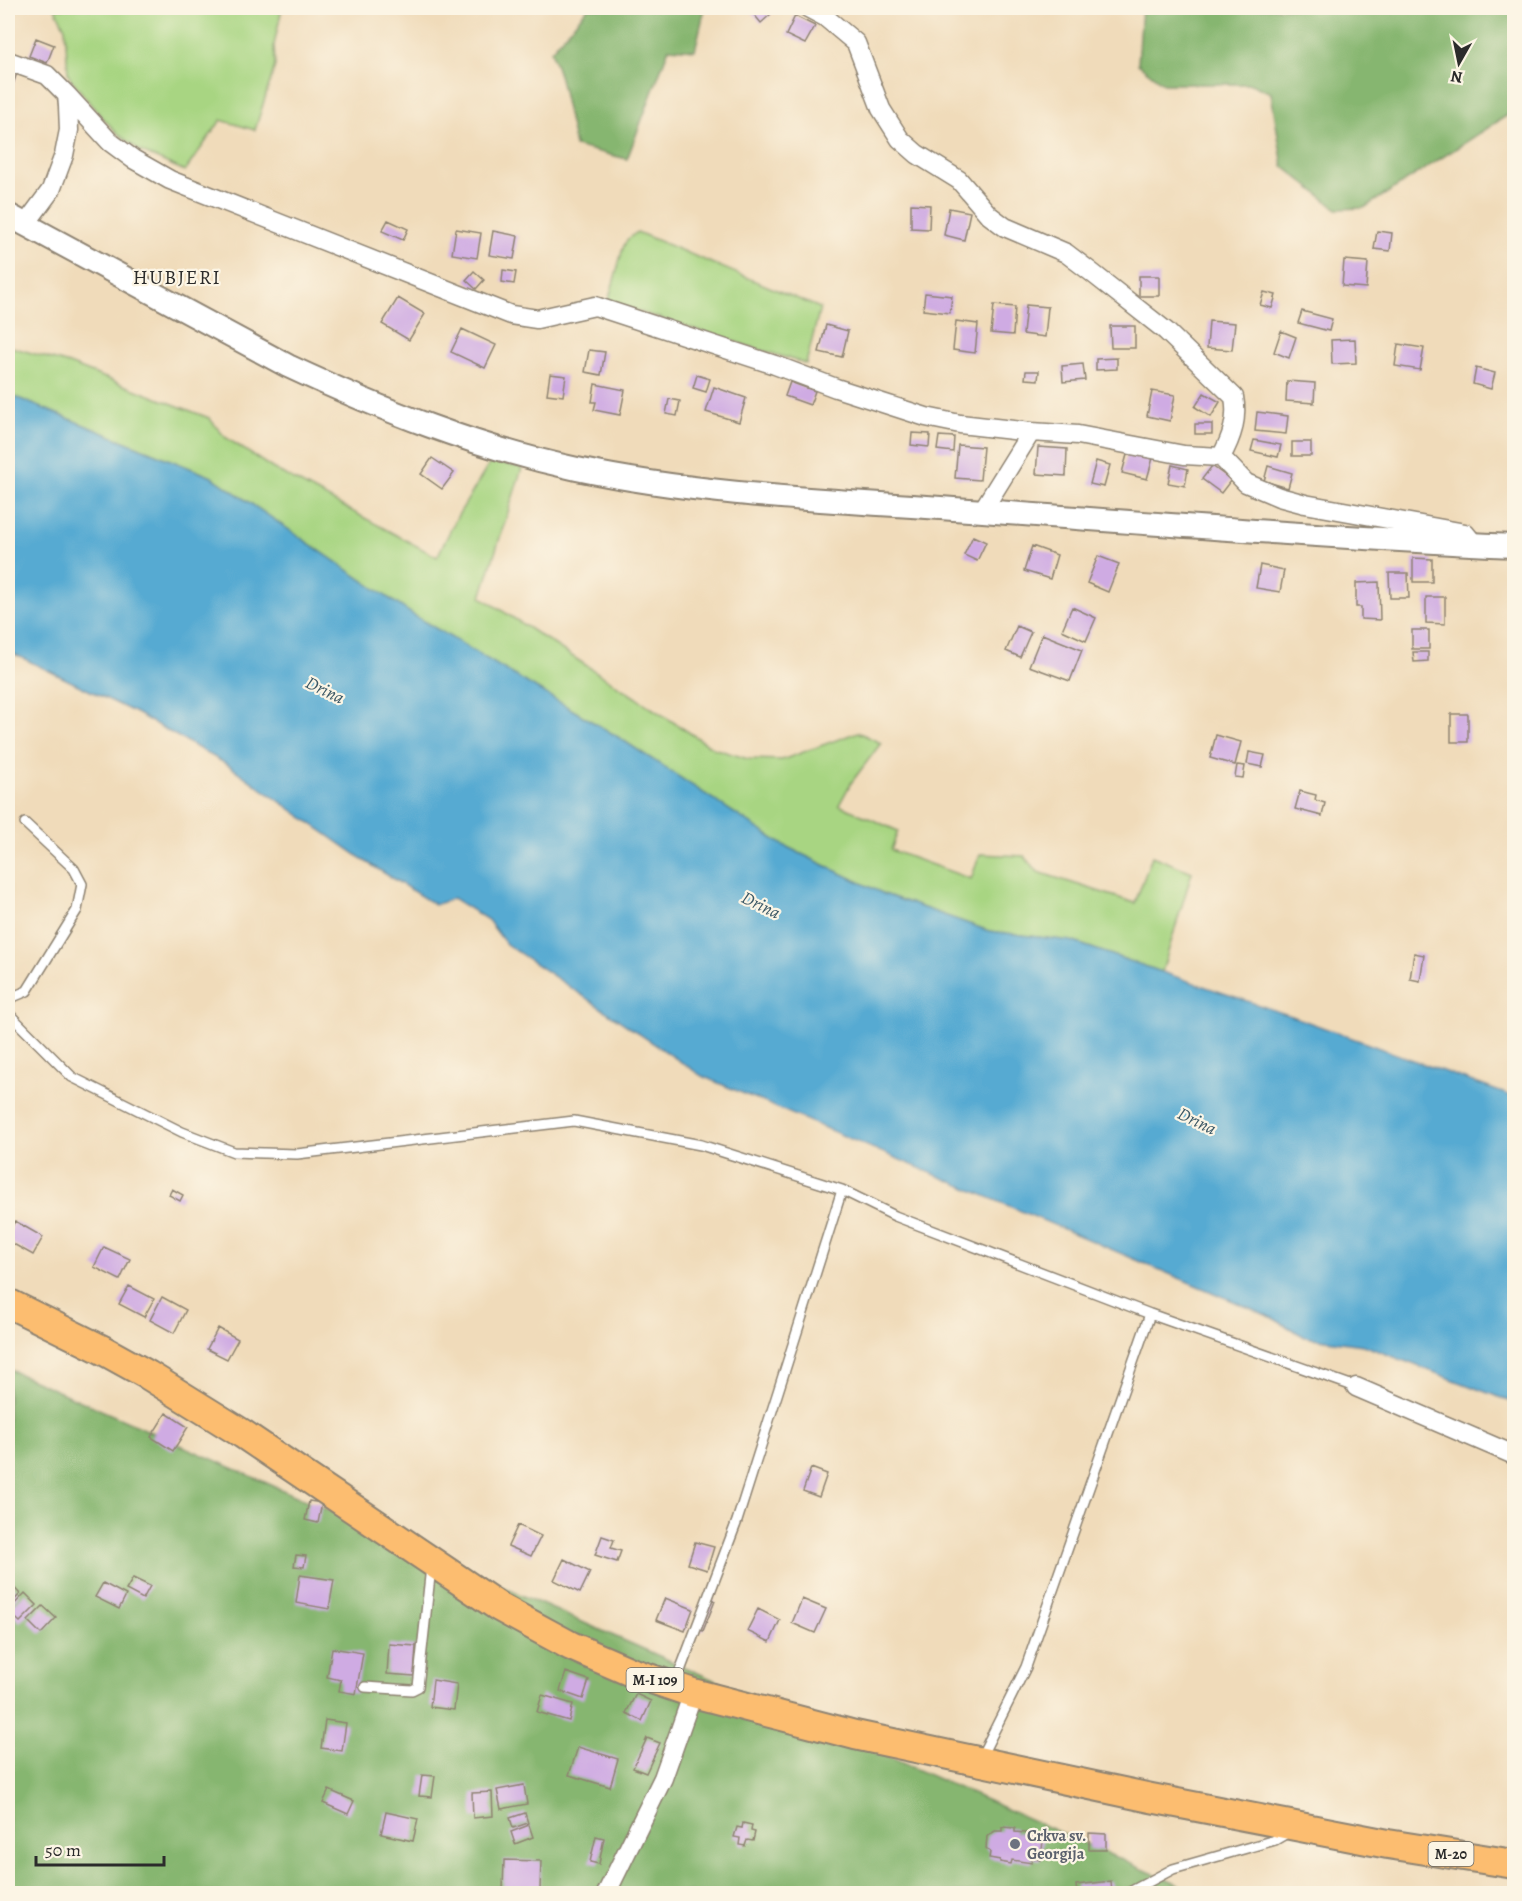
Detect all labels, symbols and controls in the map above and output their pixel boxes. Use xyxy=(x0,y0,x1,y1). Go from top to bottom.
north arrow xyxy=(1429,33,1489,93)
text: N xyxy=(1449,65,1464,89)
district label: HUBJERI xyxy=(133,264,221,291)
water label: Drina xyxy=(302,670,348,710)
water label: Drina xyxy=(738,885,784,925)
water label: Drina xyxy=(1174,1101,1220,1141)
road number: M-I 109 xyxy=(626,1668,684,1692)
place label: Crkva sv. Georgija xyxy=(1027,1825,1086,1865)
scale bar xyxy=(36,1829,164,1867)
marker: Crkva sv. Georgija xyxy=(1008,1837,1022,1851)
text: 50 m xyxy=(45,1838,81,1862)
road number: M-20 xyxy=(1428,1842,1474,1866)

